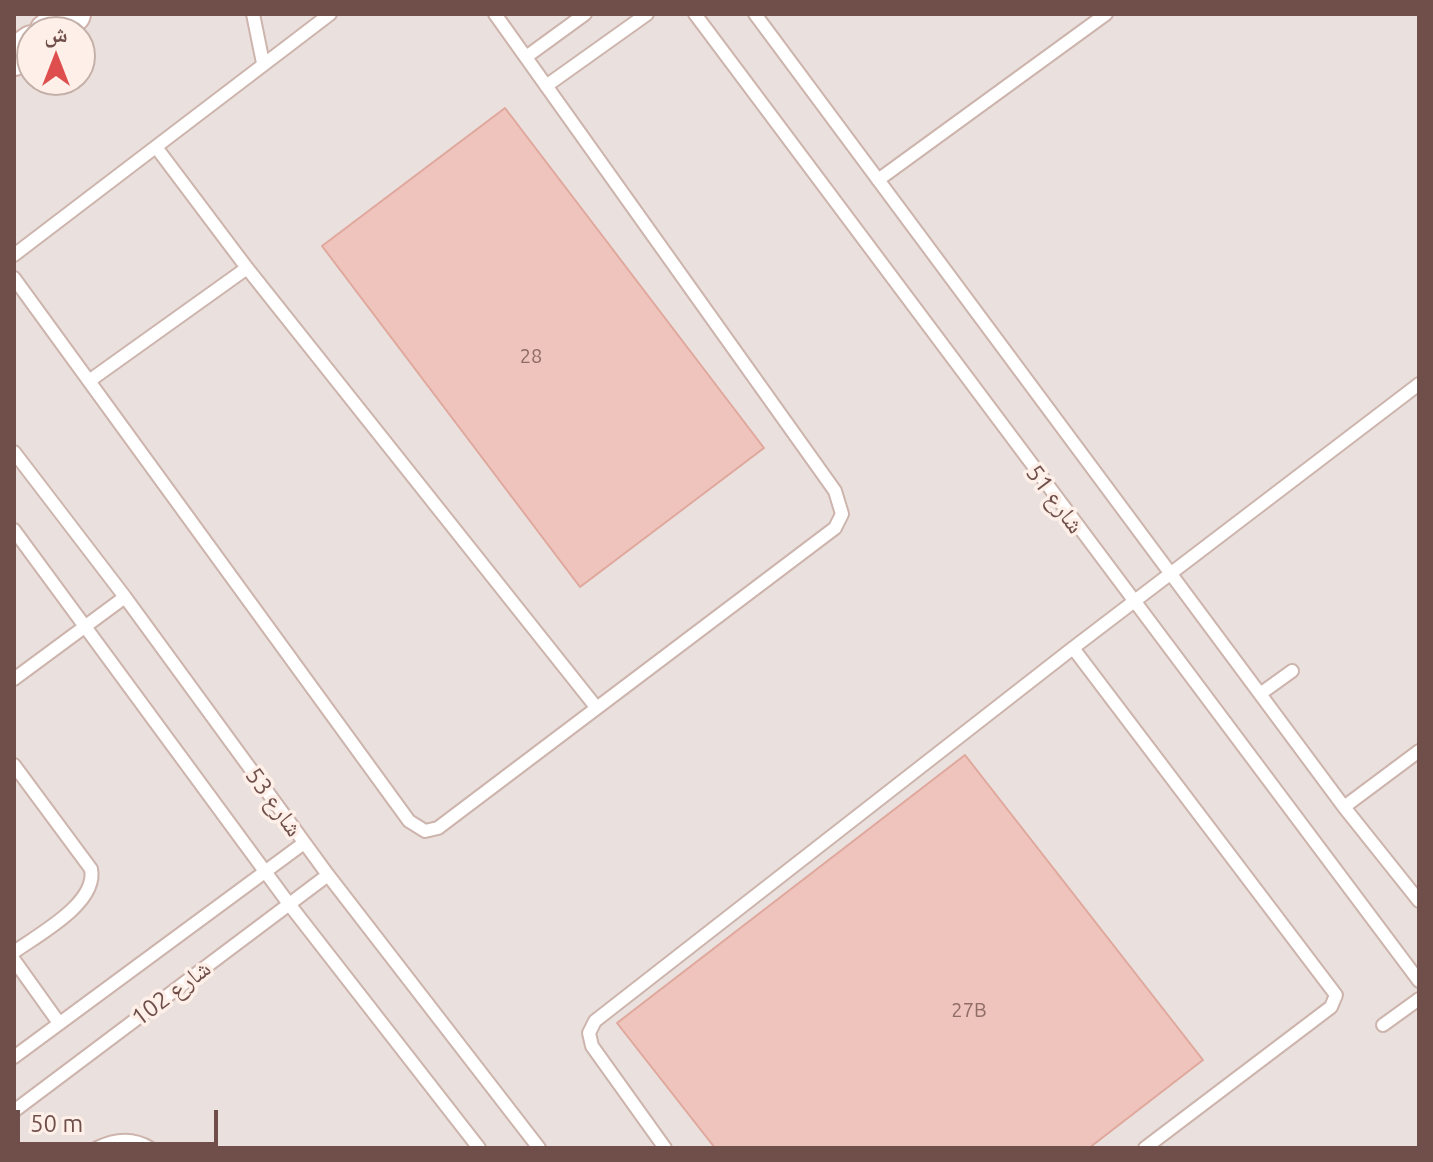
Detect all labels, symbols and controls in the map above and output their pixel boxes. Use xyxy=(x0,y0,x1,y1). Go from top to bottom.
north arrow xyxy=(16,16,96,96)
text: ش xyxy=(44,21,68,46)
house number: 28 xyxy=(520,344,542,368)
street label: شارع 51 xyxy=(1020,459,1090,539)
street label: شارع 53 xyxy=(239,762,309,842)
street label: شارع 102 xyxy=(126,954,216,1032)
house number: 27B xyxy=(951,998,987,1022)
scale bar xyxy=(20,1094,222,1144)
text: 50 m xyxy=(30,1110,83,1137)

